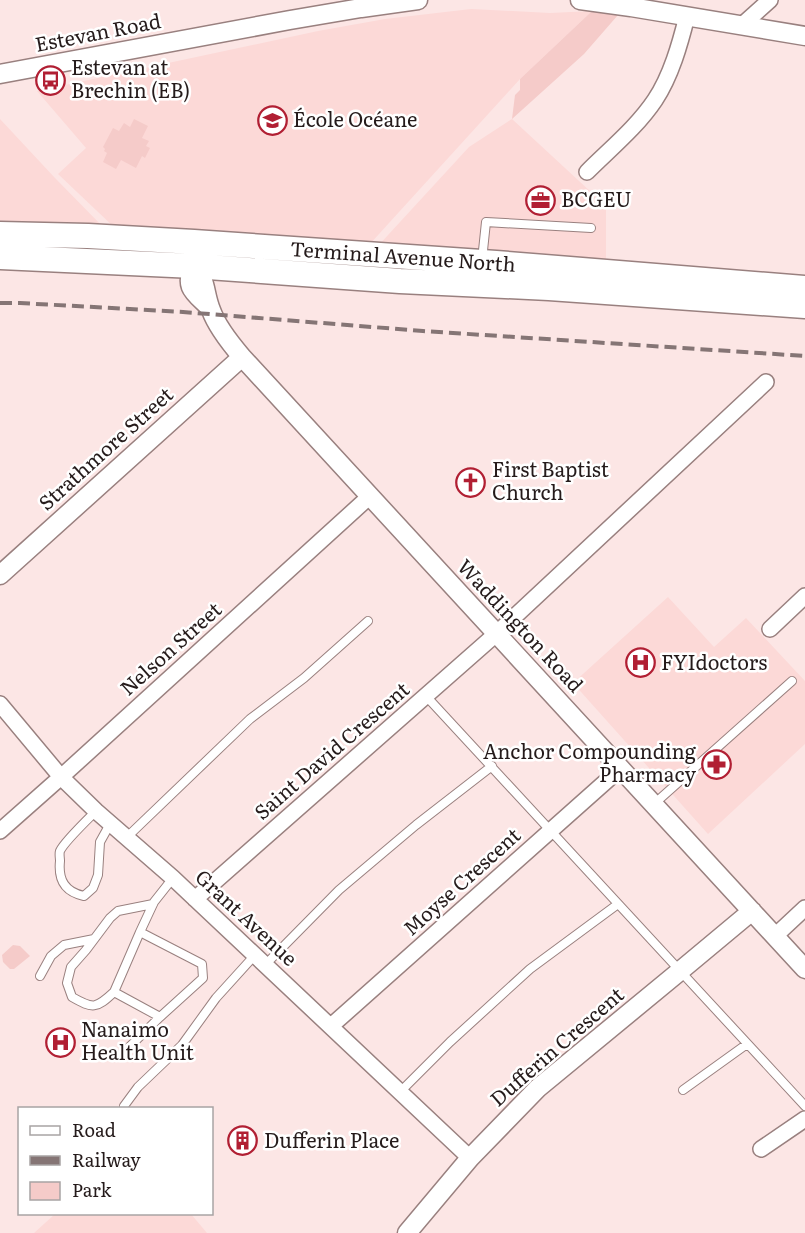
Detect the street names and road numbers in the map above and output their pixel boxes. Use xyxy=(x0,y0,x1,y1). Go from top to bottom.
street label: Estevan Road xyxy=(32,4,163,58)
street label: Terminal Avenue North xyxy=(289,232,517,278)
street label: Strathmore Street xyxy=(31,379,179,516)
street label: Waddington Road xyxy=(452,551,591,698)
street label: Nelson Street xyxy=(112,594,227,701)
street label: Saint David Crescent xyxy=(246,674,415,825)
street label: Moyse Crescent xyxy=(395,820,526,941)
street label: Grant Avenue xyxy=(190,861,305,972)
street label: Dufferin Crescent xyxy=(482,979,629,1112)

